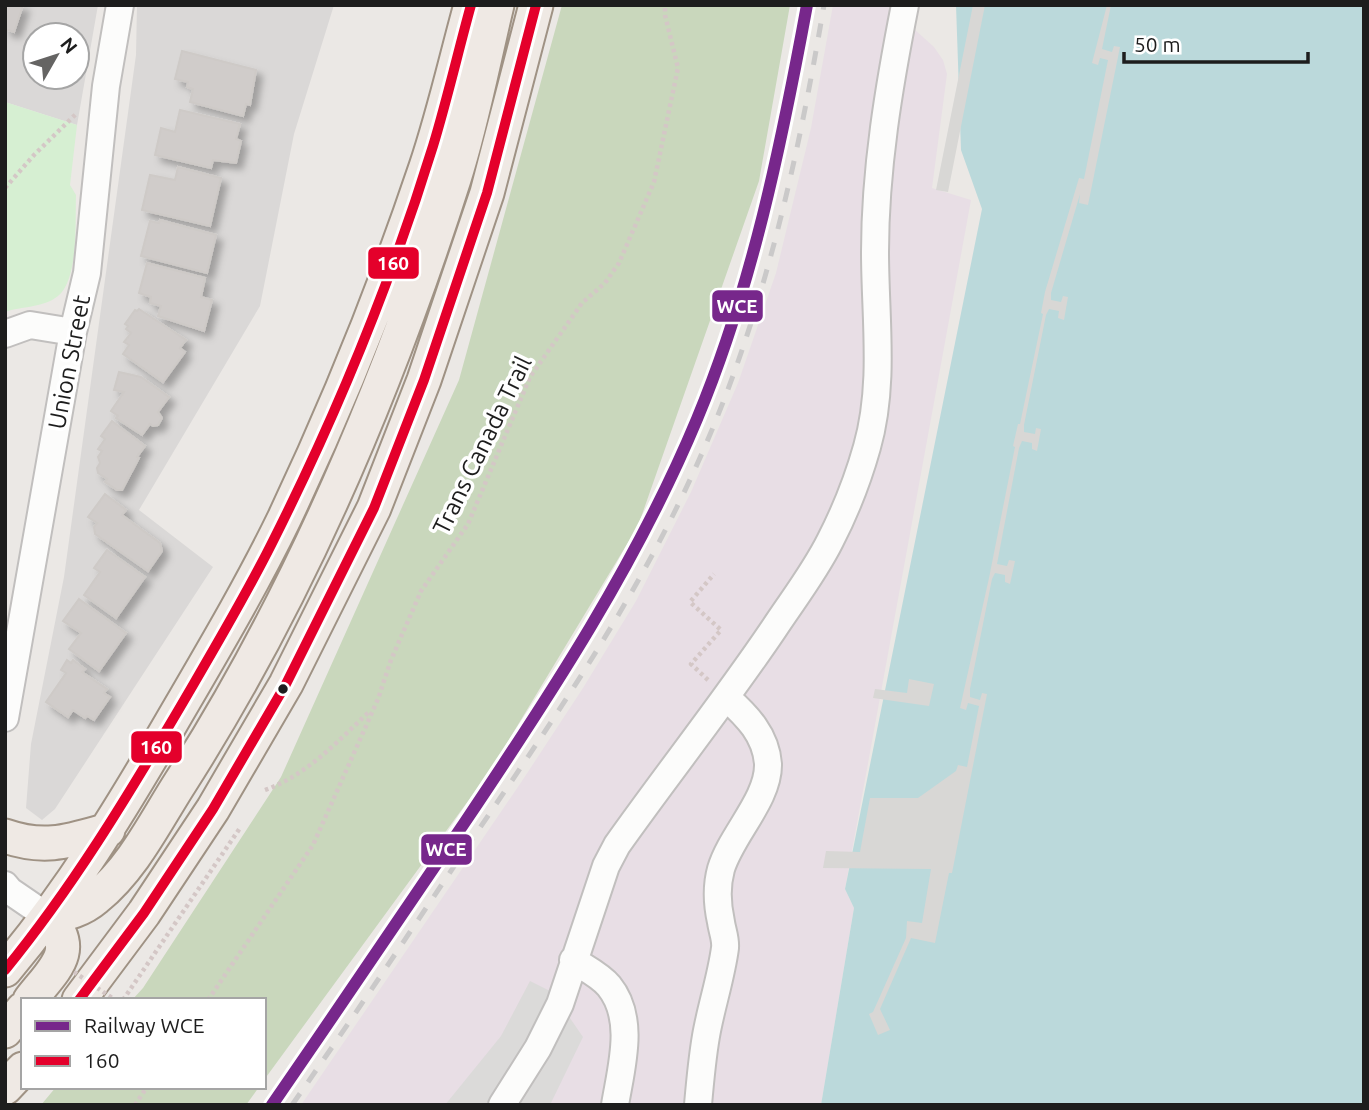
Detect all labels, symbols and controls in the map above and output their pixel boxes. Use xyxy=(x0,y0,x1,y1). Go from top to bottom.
north arrow xyxy=(21,21,91,91)
scale bar xyxy=(1124,21,1308,65)
text: 50 m xyxy=(1134,32,1181,56)
text: N xyxy=(56,33,82,58)
line badge: 160 xyxy=(367,246,420,280)
text: 160 xyxy=(377,252,409,274)
line badge: WCE xyxy=(711,289,764,323)
street label: Union Street xyxy=(43,292,95,431)
text: WCE xyxy=(716,295,758,317)
street label: Trans Canada Trail xyxy=(427,352,537,538)
unlabelled marker xyxy=(276,682,290,696)
line badge: 160 xyxy=(130,730,183,764)
text: 160 xyxy=(140,736,172,758)
line badge: WCE xyxy=(420,833,473,866)
text: WCE xyxy=(425,838,467,860)
legend xyxy=(21,998,266,1089)
text: Railway WCE xyxy=(84,1013,204,1037)
text: 160 xyxy=(84,1048,120,1072)

